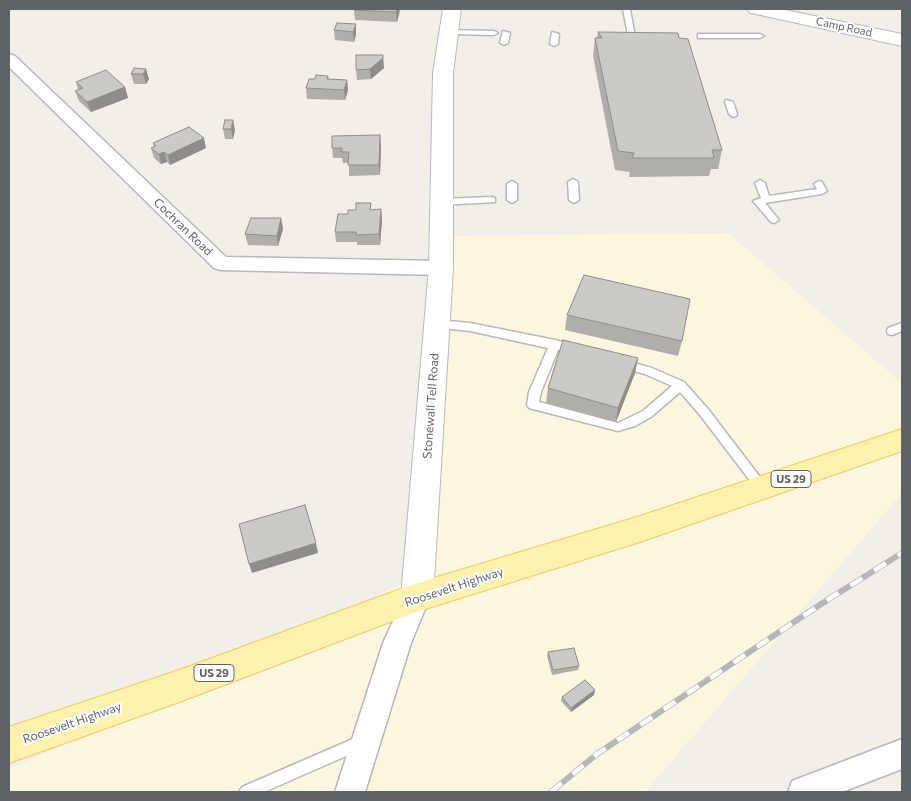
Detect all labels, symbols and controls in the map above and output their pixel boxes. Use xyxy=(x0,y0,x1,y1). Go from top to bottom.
street label: Camp Road xyxy=(815,15,873,39)
street label: Cochran Road xyxy=(151,195,215,259)
street label: Stonewall Tell Road xyxy=(420,353,442,459)
road number: US 29 xyxy=(771,470,811,488)
street label: Roosevelt Highway xyxy=(403,564,505,610)
road number: US 29 xyxy=(194,664,234,681)
street label: Roosevelt Highway xyxy=(21,699,123,747)

